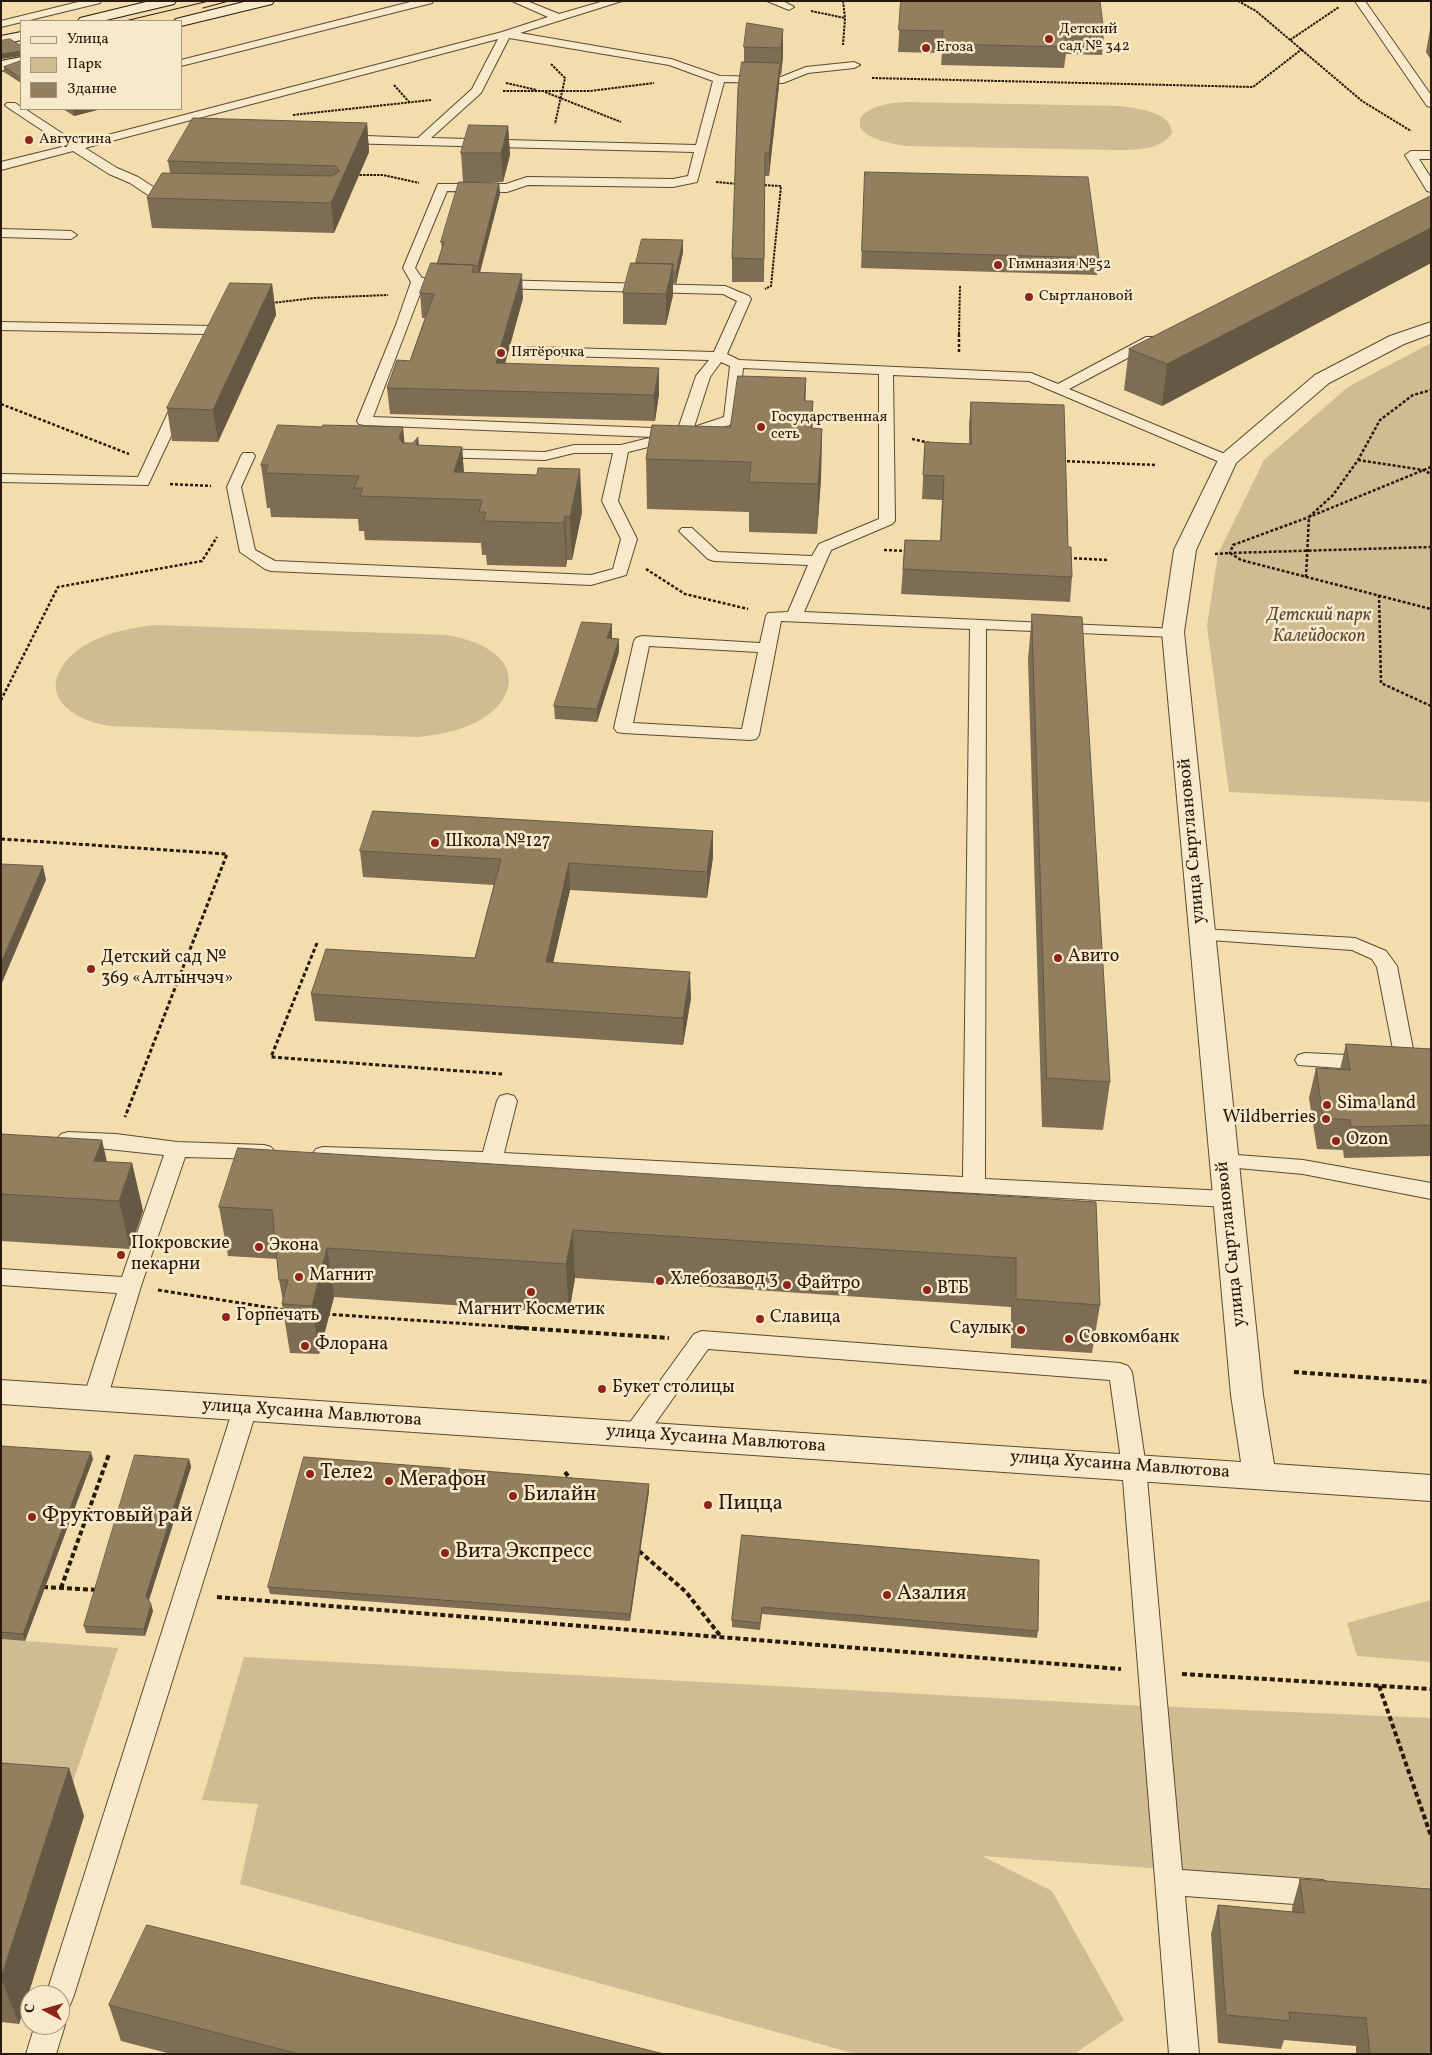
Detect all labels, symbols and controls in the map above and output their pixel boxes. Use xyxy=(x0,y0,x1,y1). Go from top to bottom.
legend xyxy=(20,20,182,110)
place label: Детский сад № 342 xyxy=(1059,21,1130,56)
text: Улица xyxy=(67,29,109,50)
marker: Детский сад № 342 xyxy=(1043,33,1055,45)
place label: Егоза xyxy=(936,39,973,57)
marker: Егоза xyxy=(920,42,932,54)
text: Парк xyxy=(67,54,102,75)
text: Здание xyxy=(67,79,117,100)
place label: Августина xyxy=(39,131,112,149)
marker: Августина xyxy=(23,134,35,146)
place label: Гимназия №52 xyxy=(1008,256,1111,274)
marker: Гимназия №52 xyxy=(992,259,1004,271)
place label: Сыртлановой xyxy=(1039,288,1133,306)
marker: Сыртлановой xyxy=(1023,291,1035,303)
place label: Пятёрочка xyxy=(511,344,585,362)
marker: Пятёрочка xyxy=(495,347,507,359)
place label: Государственная сеть xyxy=(771,409,887,444)
marker: Государственная сеть xyxy=(755,421,767,433)
park label: Детский парк Калейдоскоп xyxy=(1267,606,1371,649)
street label: улица Сыртлановой xyxy=(1175,757,1211,925)
place label: Школа №127 xyxy=(445,832,550,854)
marker: Школа №127 xyxy=(429,837,441,849)
place label: Авито xyxy=(1068,947,1119,969)
place label: Детский сад № 369 «Алтынчэч» xyxy=(101,948,233,991)
marker: Авито xyxy=(1052,952,1064,964)
marker: Детский сад № 369 «Алтынчэч» xyxy=(85,963,97,975)
place label: Sima land xyxy=(1337,1094,1416,1116)
marker: Sima land xyxy=(1321,1099,1333,1111)
place label: Wildberries xyxy=(1222,1108,1316,1130)
marker: Wildberries xyxy=(1320,1113,1332,1125)
place label: Ozon xyxy=(1346,1130,1388,1152)
marker: Ozon xyxy=(1330,1135,1342,1147)
street label: улица Сыртлановой xyxy=(1213,1160,1251,1328)
place label: Покровские пекарни xyxy=(131,1234,230,1276)
place label: Экона xyxy=(269,1236,319,1258)
marker: Экона xyxy=(253,1241,265,1253)
marker: Покровские пекарни xyxy=(115,1249,127,1261)
place label: Магнит xyxy=(309,1266,373,1288)
place label: Хлебозавод 3 xyxy=(670,1270,778,1292)
marker: Магнит xyxy=(293,1271,305,1283)
place label: Файтро xyxy=(797,1274,860,1296)
marker: Хлебозавод 3 xyxy=(654,1275,666,1287)
marker: Файтро xyxy=(781,1279,793,1291)
place label: ВТБ xyxy=(937,1279,969,1301)
marker: ВТБ xyxy=(921,1284,933,1296)
marker: Магнит Косметик xyxy=(525,1286,537,1298)
place label: Магнит Косметик xyxy=(457,1300,605,1322)
place label: Горпечать xyxy=(236,1306,320,1328)
place label: Славица xyxy=(770,1308,841,1330)
marker: Горпечать xyxy=(220,1311,232,1323)
marker: Славица xyxy=(754,1313,766,1325)
place label: Саулык xyxy=(950,1319,1011,1341)
marker: Саулык xyxy=(1015,1324,1027,1336)
place label: Совкомбанк xyxy=(1079,1328,1179,1350)
marker: Совкомбанк xyxy=(1063,1333,1075,1345)
place label: Флорана xyxy=(315,1335,388,1357)
marker: Флорана xyxy=(299,1340,311,1352)
place label: Букет столицы xyxy=(612,1378,735,1400)
marker: Букет столицы xyxy=(596,1383,608,1395)
street label: улица Хусаина Мавлютова xyxy=(201,1396,423,1432)
street label: улица Хусаина Мавлютова xyxy=(605,1422,827,1458)
street label: улица Хусаина Мавлютова xyxy=(1009,1448,1231,1484)
place label: Теле2 xyxy=(320,1461,373,1487)
marker: Теле2 xyxy=(304,1468,316,1480)
place label: Мегафон xyxy=(399,1468,486,1494)
marker: Мегафон xyxy=(383,1475,395,1487)
place label: Билайн xyxy=(523,1483,596,1509)
marker: Билайн xyxy=(507,1490,519,1502)
place label: Пицца xyxy=(718,1492,783,1518)
marker: Пицца xyxy=(702,1499,714,1511)
place label: Фруктовый рай xyxy=(42,1504,193,1530)
marker: Фруктовый рай xyxy=(26,1511,38,1523)
place label: Вита Экспресс xyxy=(455,1540,592,1566)
marker: Вита Экспресс xyxy=(439,1547,451,1559)
place label: Азалия xyxy=(897,1582,967,1608)
marker: Азалия xyxy=(881,1589,893,1601)
north arrow xyxy=(20,1985,70,2035)
text: С xyxy=(21,2003,40,2014)

